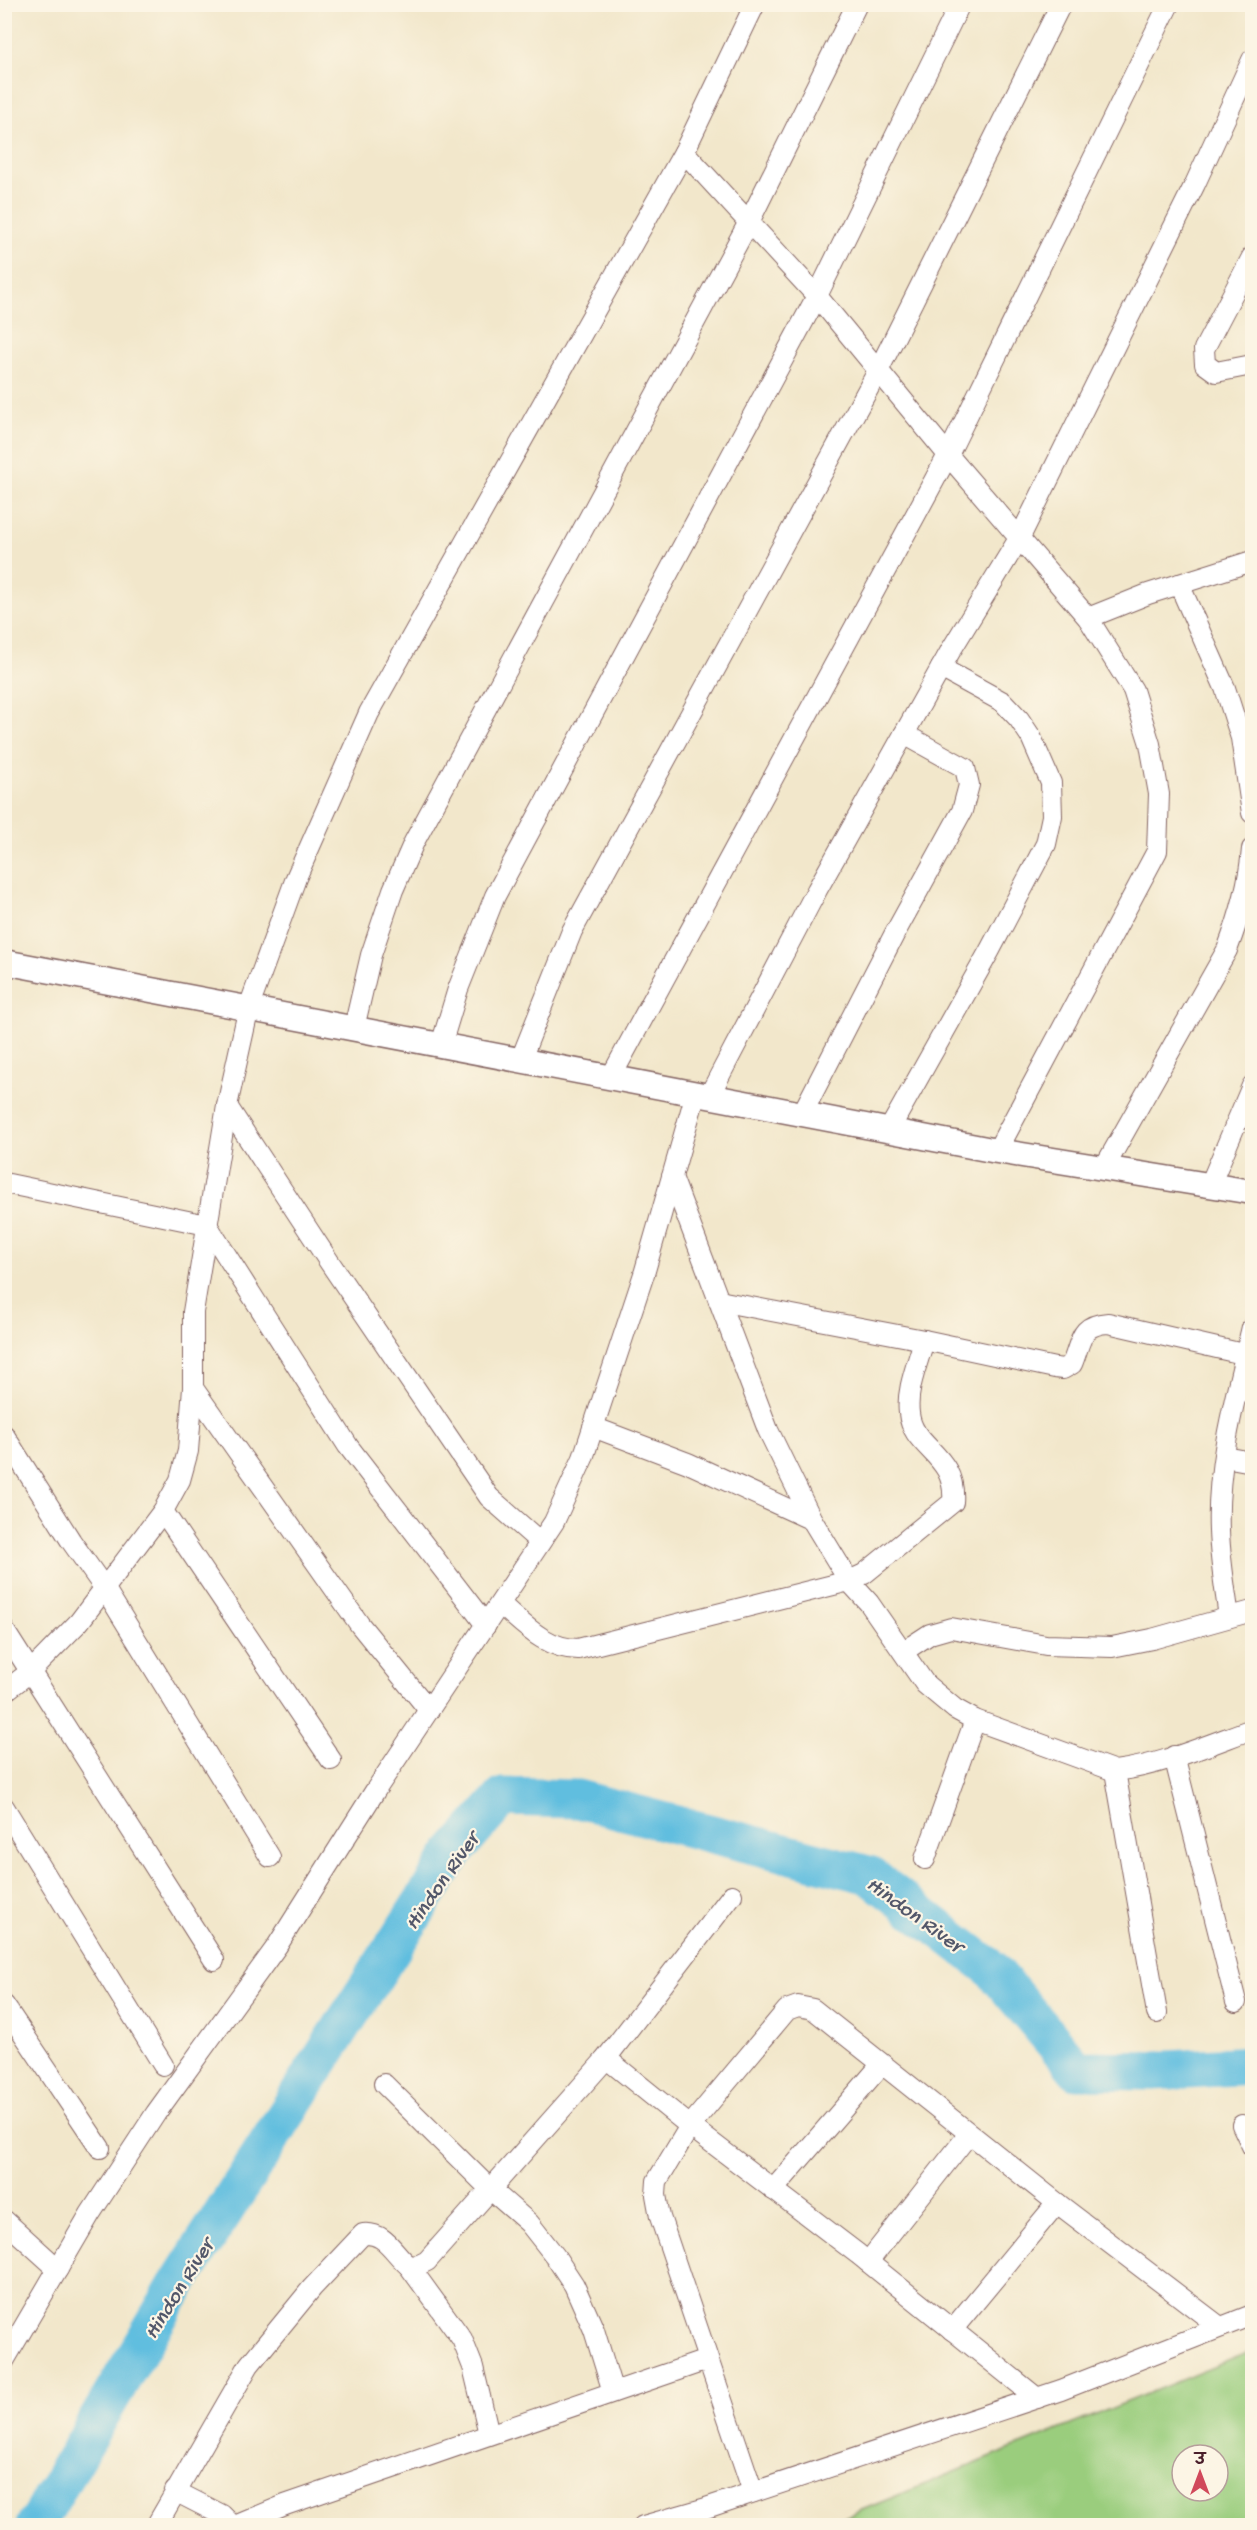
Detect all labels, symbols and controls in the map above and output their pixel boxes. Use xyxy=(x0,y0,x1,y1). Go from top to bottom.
water label: Hindon River xyxy=(400,1825,489,1936)
water label: Hindon River xyxy=(860,1873,970,1962)
water label: Hindon River xyxy=(139,2232,224,2345)
north arrow xyxy=(1170,2443,1230,2503)
text: उ xyxy=(1193,2452,1207,2471)

